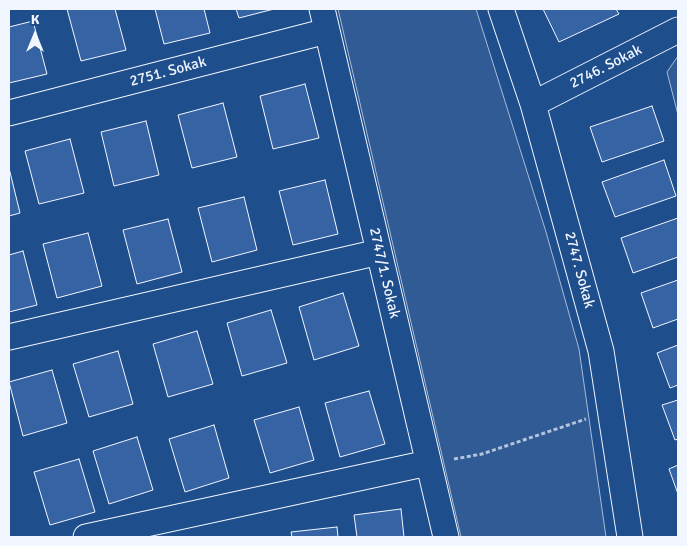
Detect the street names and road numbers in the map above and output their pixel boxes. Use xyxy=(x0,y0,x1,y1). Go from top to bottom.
street label: 2746. Sokak xyxy=(567,41,645,93)
street label: 2751. Sokak xyxy=(128,53,208,91)
street label: 2747/1. Sokak xyxy=(365,226,403,320)
street label: 2747. Sokak xyxy=(560,230,598,310)

